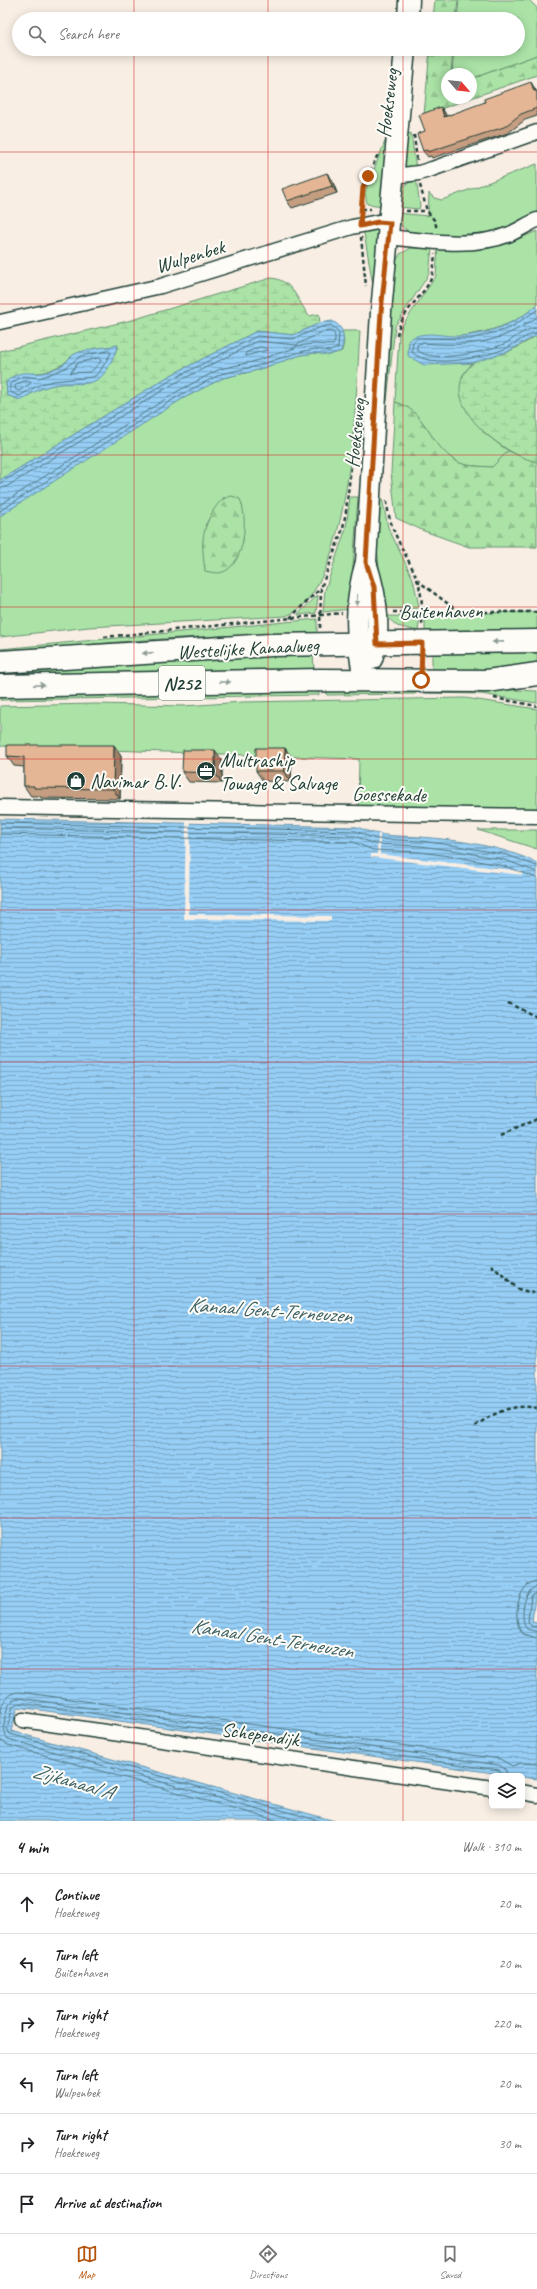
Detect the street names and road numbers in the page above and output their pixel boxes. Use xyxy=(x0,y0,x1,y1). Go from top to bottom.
street label: Hoekseweg xyxy=(371,66,404,139)
street label: Wulpenbek xyxy=(153,234,229,279)
street label: Hoekseweg xyxy=(339,396,372,469)
street label: Buitenhaven xyxy=(399,598,484,625)
street label: Westelijke Kanaalweg xyxy=(177,632,321,665)
road number: N252 xyxy=(159,666,205,700)
street label: Goessekade xyxy=(352,781,428,808)
street label: Schependijk xyxy=(220,1717,302,1753)

